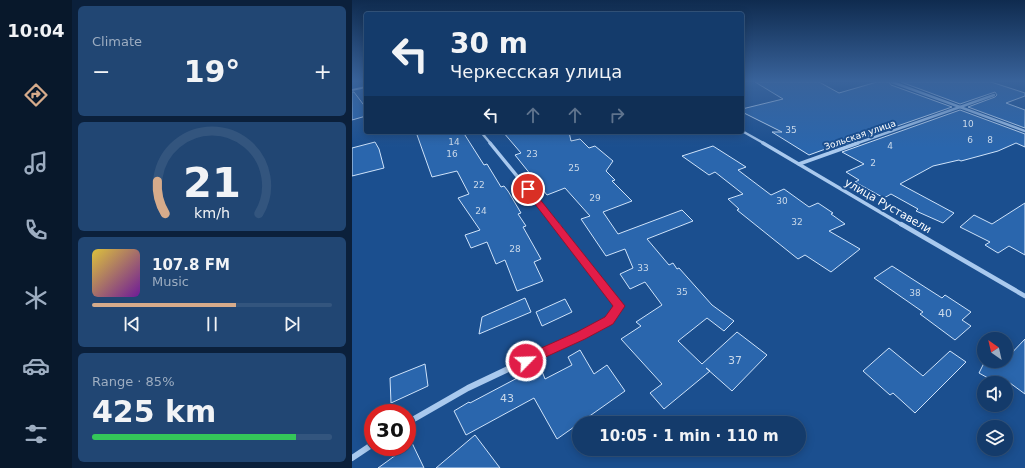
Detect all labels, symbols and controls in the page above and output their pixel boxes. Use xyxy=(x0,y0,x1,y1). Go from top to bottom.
text: 10:04 xyxy=(7,20,65,41)
text: 30 m xyxy=(450,27,528,60)
icon: left xyxy=(384,28,436,80)
text: Climate xyxy=(92,34,142,49)
text: 19° xyxy=(184,54,240,89)
text: − xyxy=(92,59,110,84)
text: + xyxy=(314,59,332,84)
text: Черкесская улица xyxy=(450,61,622,82)
icon: directions xyxy=(22,81,50,109)
icon: left xyxy=(480,104,502,126)
icon: ahead xyxy=(522,104,544,126)
icon: ahead xyxy=(564,104,586,126)
icon: right xyxy=(606,104,628,126)
street label: Зольская улица xyxy=(823,118,897,152)
house number: 10 xyxy=(962,119,974,129)
house number: 35 xyxy=(785,125,797,135)
house number: 6 xyxy=(967,135,973,145)
house number: 8 xyxy=(987,135,993,145)
house number: 14 xyxy=(448,137,460,147)
house number: 4 xyxy=(887,141,893,151)
icon: music xyxy=(22,149,50,177)
house number: 16 xyxy=(446,149,458,159)
house number: 23 xyxy=(526,149,538,159)
text: 21 xyxy=(183,158,241,207)
house number: 2 xyxy=(870,158,876,168)
house number: 25 xyxy=(568,163,580,173)
pin xyxy=(511,172,545,206)
street label: улица Руставели xyxy=(842,176,934,236)
icon: arrive xyxy=(517,178,539,200)
house number: 22 xyxy=(473,180,485,190)
house number: 29 xyxy=(589,193,601,203)
house number: 30 xyxy=(776,196,788,206)
text: km/h xyxy=(194,205,230,221)
house number: 24 xyxy=(475,206,487,216)
icon: phone xyxy=(22,216,50,244)
house number: 32 xyxy=(791,217,803,227)
house number: 28 xyxy=(509,244,521,254)
text: 107.8 FM xyxy=(152,256,230,274)
house number: 33 xyxy=(637,263,649,273)
text: Music xyxy=(152,274,189,289)
icon: climate xyxy=(22,284,50,312)
house number: 35 xyxy=(676,287,688,297)
house number: 38 xyxy=(909,288,921,298)
house number: 40 xyxy=(938,307,952,320)
icon: previous xyxy=(121,313,143,335)
icon: pause xyxy=(201,313,223,335)
icon: next xyxy=(281,313,303,335)
north arrow xyxy=(977,332,1013,368)
map controls xyxy=(977,332,1013,456)
position arrow xyxy=(505,340,547,382)
icon: car xyxy=(22,352,50,380)
house number: 37 xyxy=(728,354,742,367)
text: Range · 85% xyxy=(92,374,175,389)
button: sound xyxy=(977,376,1013,412)
house number: 43 xyxy=(500,392,514,405)
text: 425 km xyxy=(92,394,216,429)
speed limit sign: 30 xyxy=(364,404,416,456)
icon: filters xyxy=(22,420,50,448)
button: layers xyxy=(977,420,1013,456)
text: 10:05 · 1 min · 110 m xyxy=(599,427,779,445)

